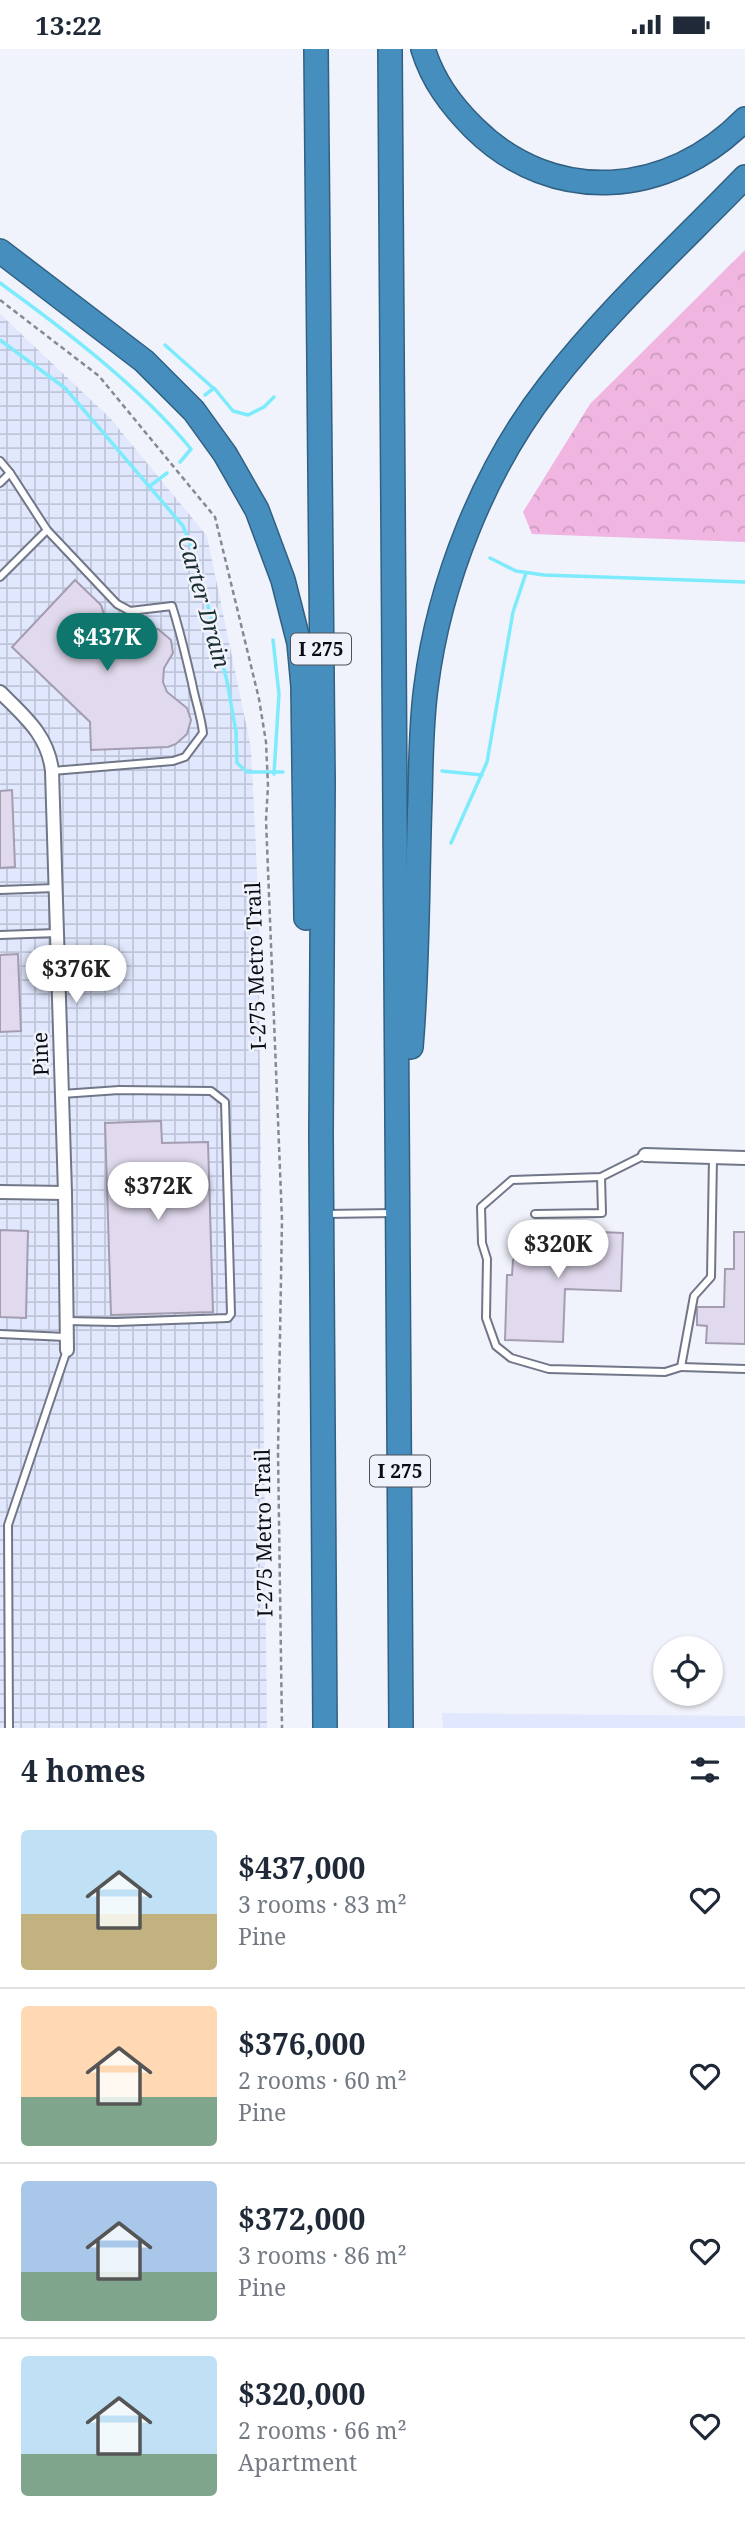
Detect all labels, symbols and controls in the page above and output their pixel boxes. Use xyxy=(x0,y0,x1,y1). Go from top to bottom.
text: 13:22 xyxy=(35,7,102,43)
water label: Carter Drain xyxy=(171,532,239,672)
pin: $437K xyxy=(58,613,156,673)
text: $437K xyxy=(73,620,141,652)
road number: I 275 xyxy=(291,633,351,664)
street label: I-275 Metro Trail xyxy=(238,881,272,1051)
pin: $376K xyxy=(27,946,125,1005)
text: $376K xyxy=(42,952,110,984)
street label: Pine xyxy=(25,1031,55,1077)
pin: $372K xyxy=(109,1163,207,1222)
text: $372K xyxy=(124,1169,192,1201)
pin: $320K xyxy=(509,1221,607,1280)
text: $320K xyxy=(524,1227,592,1259)
street label: I-275 Metro Trail xyxy=(248,1448,278,1617)
road number: I 275 xyxy=(370,1455,430,1487)
map controls xyxy=(653,1636,723,1706)
button: locate xyxy=(653,1636,723,1706)
text: 4 homes xyxy=(21,1750,145,1791)
icon: filters xyxy=(686,1751,724,1789)
text: $437,000 xyxy=(238,1847,365,1888)
icon: home xyxy=(77,1858,161,1942)
icon: heart xyxy=(686,1881,724,1919)
text: 3 rooms · 83 m² xyxy=(238,1888,407,1920)
text: Pine xyxy=(238,1920,286,1952)
text: $376,000 xyxy=(238,2023,365,2064)
icon: home xyxy=(77,2034,161,2118)
icon: heart xyxy=(686,2057,724,2095)
text: 2 rooms · 60 m² xyxy=(238,2064,407,2096)
text: Pine xyxy=(238,2096,286,2128)
text: $372,000 xyxy=(238,2198,365,2239)
icon: home xyxy=(77,2209,161,2293)
icon: heart xyxy=(686,2232,724,2270)
text: 3 rooms · 86 m² xyxy=(238,2239,407,2271)
text: Pine xyxy=(238,2271,286,2303)
text: $320,000 xyxy=(238,2373,365,2414)
icon: home xyxy=(77,2384,161,2468)
icon: heart xyxy=(686,2407,724,2445)
text: 2 rooms · 66 m² xyxy=(238,2414,407,2446)
text: Apartment xyxy=(238,2446,357,2478)

